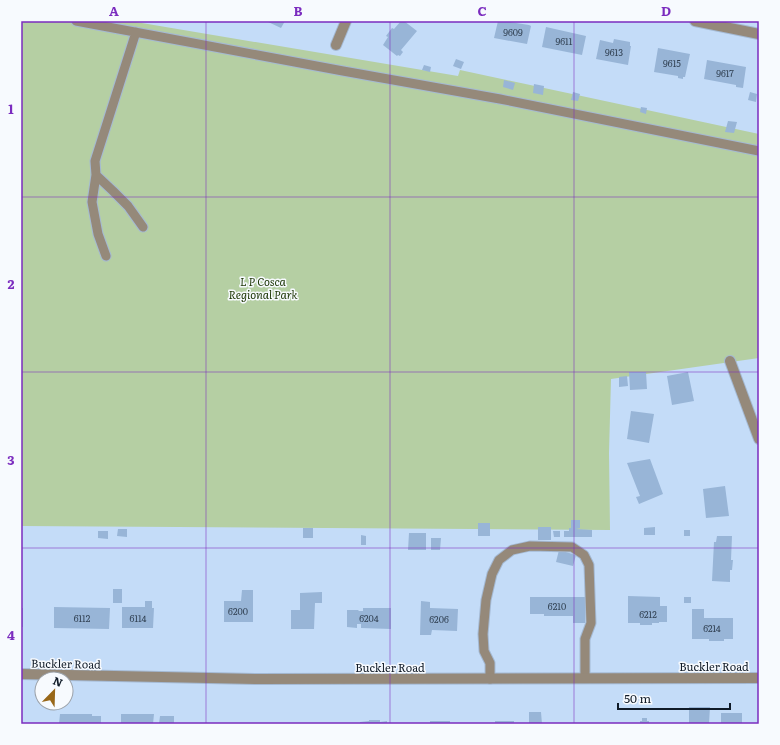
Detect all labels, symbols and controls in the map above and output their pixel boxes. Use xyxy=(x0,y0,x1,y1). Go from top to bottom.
text: A xyxy=(109,1,119,20)
text: B xyxy=(294,1,303,20)
text: C xyxy=(477,1,487,20)
text: D xyxy=(661,1,671,20)
house number: 9609 xyxy=(503,25,523,39)
house number: 9611 xyxy=(556,34,573,48)
house number: 9613 xyxy=(605,45,623,59)
house number: 9615 xyxy=(663,56,681,70)
house number: 9617 xyxy=(716,66,734,80)
text: 1 xyxy=(8,99,14,118)
park label: L P Cosca Regional Park xyxy=(229,273,297,302)
text: 2 xyxy=(8,274,15,293)
text: 3 xyxy=(7,450,15,469)
house number: 6210 xyxy=(548,599,566,613)
house number: 6200 xyxy=(228,604,248,618)
house number: 6212 xyxy=(639,607,657,621)
house number: 6112 xyxy=(74,611,91,625)
house number: 6114 xyxy=(130,611,146,625)
house number: 6204 xyxy=(359,611,379,625)
house number: 6206 xyxy=(429,612,449,626)
house number: 6214 xyxy=(703,621,721,635)
text: 4 xyxy=(7,625,15,644)
street label: Buckler Road xyxy=(31,654,101,672)
street label: Buckler Road xyxy=(679,658,749,674)
street label: Buckler Road xyxy=(355,659,425,675)
north arrow xyxy=(34,671,74,711)
text: N xyxy=(51,672,66,690)
scale bar xyxy=(618,685,730,711)
text: 50 m xyxy=(624,689,651,707)

